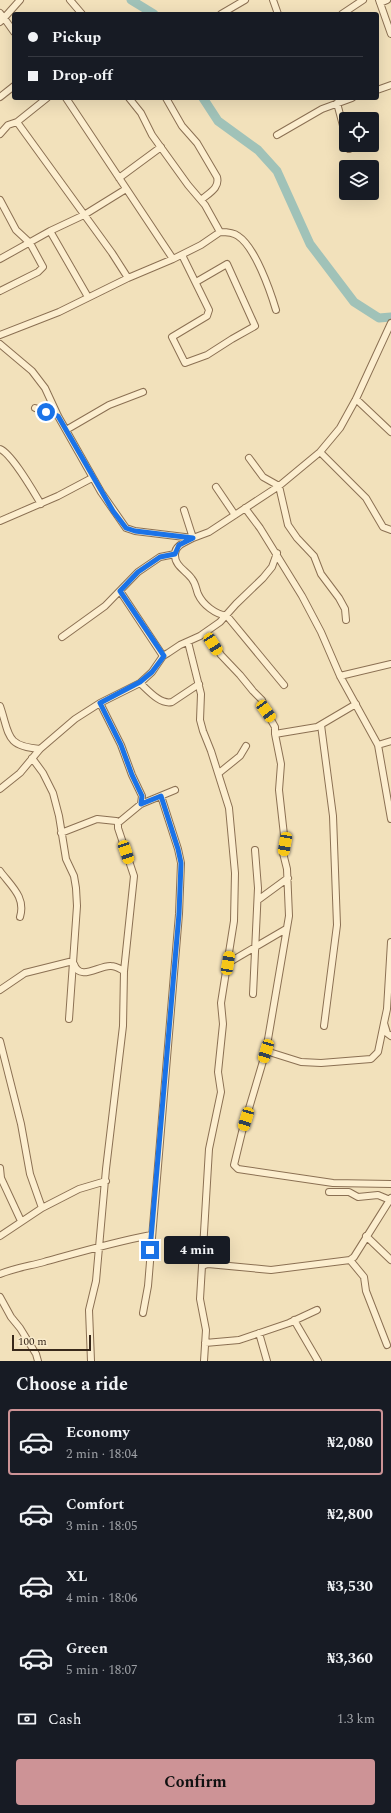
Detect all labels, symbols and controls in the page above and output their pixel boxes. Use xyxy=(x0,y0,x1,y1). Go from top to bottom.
text: Pickup xyxy=(52,26,101,49)
text: Drop-off xyxy=(52,64,113,87)
map controls xyxy=(339,112,379,200)
button: locate xyxy=(339,112,379,152)
button: layers xyxy=(339,160,379,200)
route start xyxy=(37,403,55,421)
car xyxy=(201,631,225,657)
car xyxy=(254,698,278,724)
car xyxy=(277,831,293,857)
car xyxy=(116,839,136,865)
car xyxy=(220,950,236,976)
car xyxy=(257,1038,275,1064)
car xyxy=(237,1106,255,1132)
callout: 4 min xyxy=(164,1236,230,1264)
text: 4 min xyxy=(180,1240,214,1260)
route end xyxy=(141,1241,159,1259)
scale bar xyxy=(12,1333,91,1352)
text: 100 m xyxy=(18,1333,47,1350)
text: Choose a ride xyxy=(16,1371,128,1398)
text: Economy xyxy=(66,1421,130,1444)
icon: car xyxy=(18,1424,54,1460)
text: ₦2,080 xyxy=(327,1431,373,1454)
text: 2 min · 18:04 xyxy=(66,1444,138,1464)
text: Comfort xyxy=(66,1493,124,1516)
icon: car xyxy=(18,1496,54,1532)
text: ₦2,800 xyxy=(327,1503,373,1526)
text: 3 min · 18:05 xyxy=(66,1516,138,1536)
text: XL xyxy=(66,1565,87,1588)
icon: car xyxy=(18,1568,54,1604)
text: ₦3,530 xyxy=(327,1575,373,1598)
text: 4 min · 18:06 xyxy=(66,1588,138,1608)
text: Green xyxy=(66,1637,108,1660)
icon: car xyxy=(18,1640,54,1676)
text: ₦3,360 xyxy=(327,1647,373,1670)
text: 5 min · 18:07 xyxy=(66,1660,138,1680)
icon: cash xyxy=(16,1708,38,1730)
text: Cash xyxy=(48,1708,81,1731)
text: 1.3 km xyxy=(337,1709,375,1729)
button: Confirm xyxy=(16,1759,375,1805)

